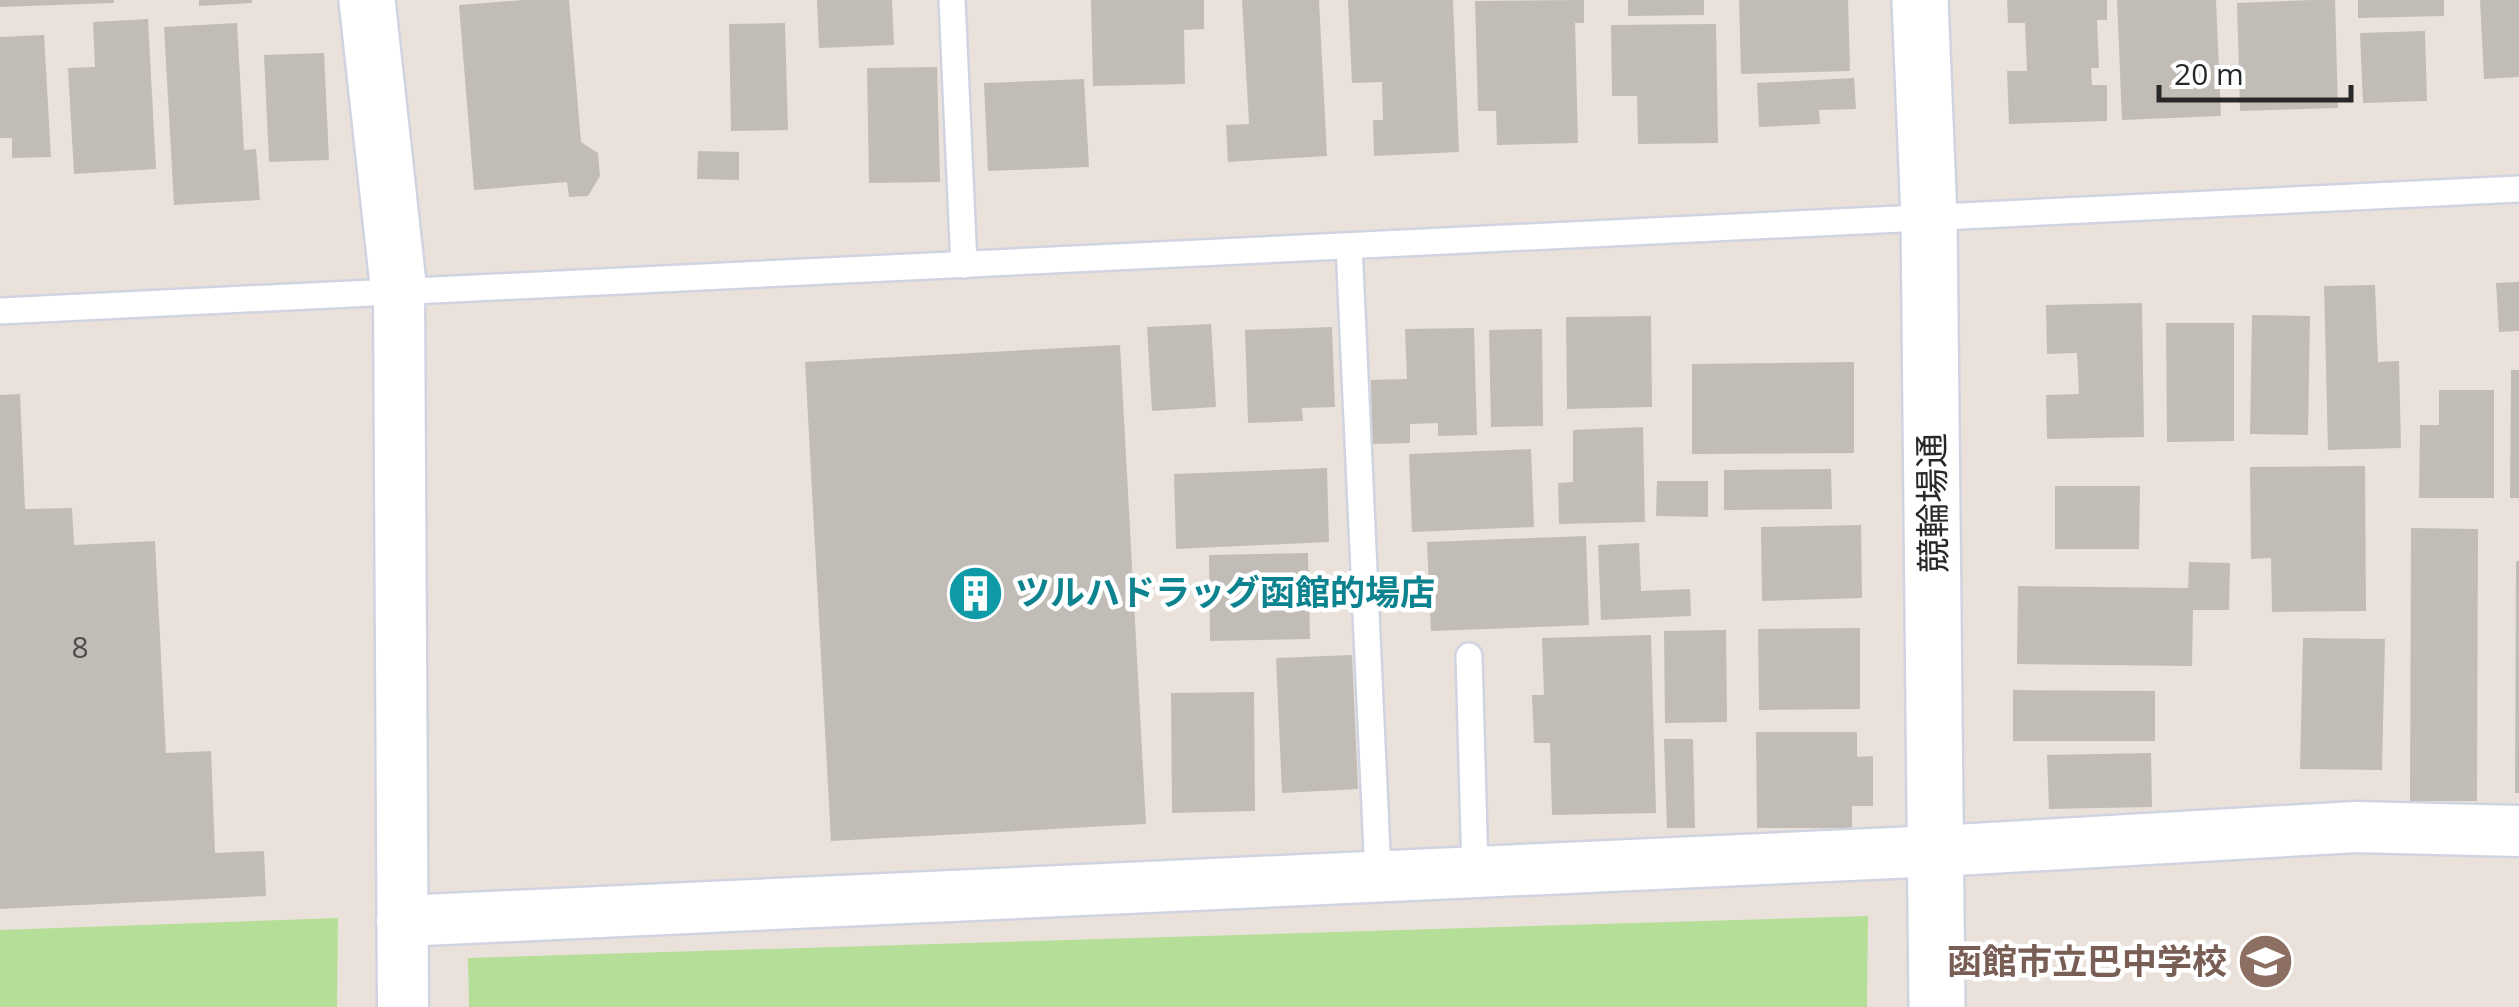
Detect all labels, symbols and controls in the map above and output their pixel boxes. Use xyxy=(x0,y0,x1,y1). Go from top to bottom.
scale bar xyxy=(2159,40,2352,102)
text: 20 m xyxy=(2174,53,2244,94)
street label: 競輪場通 xyxy=(1907,433,1956,573)
building icon: ツルハドラッグ函館的場店 xyxy=(946,563,1006,623)
place label: ツルハドラッグ函館的場店 xyxy=(1015,568,1435,615)
house number: 8 xyxy=(71,626,89,667)
school or university icon: 函館市立巴中学校 xyxy=(2236,932,2296,992)
place label: 函館市立巴中学校 xyxy=(1947,937,2227,984)

